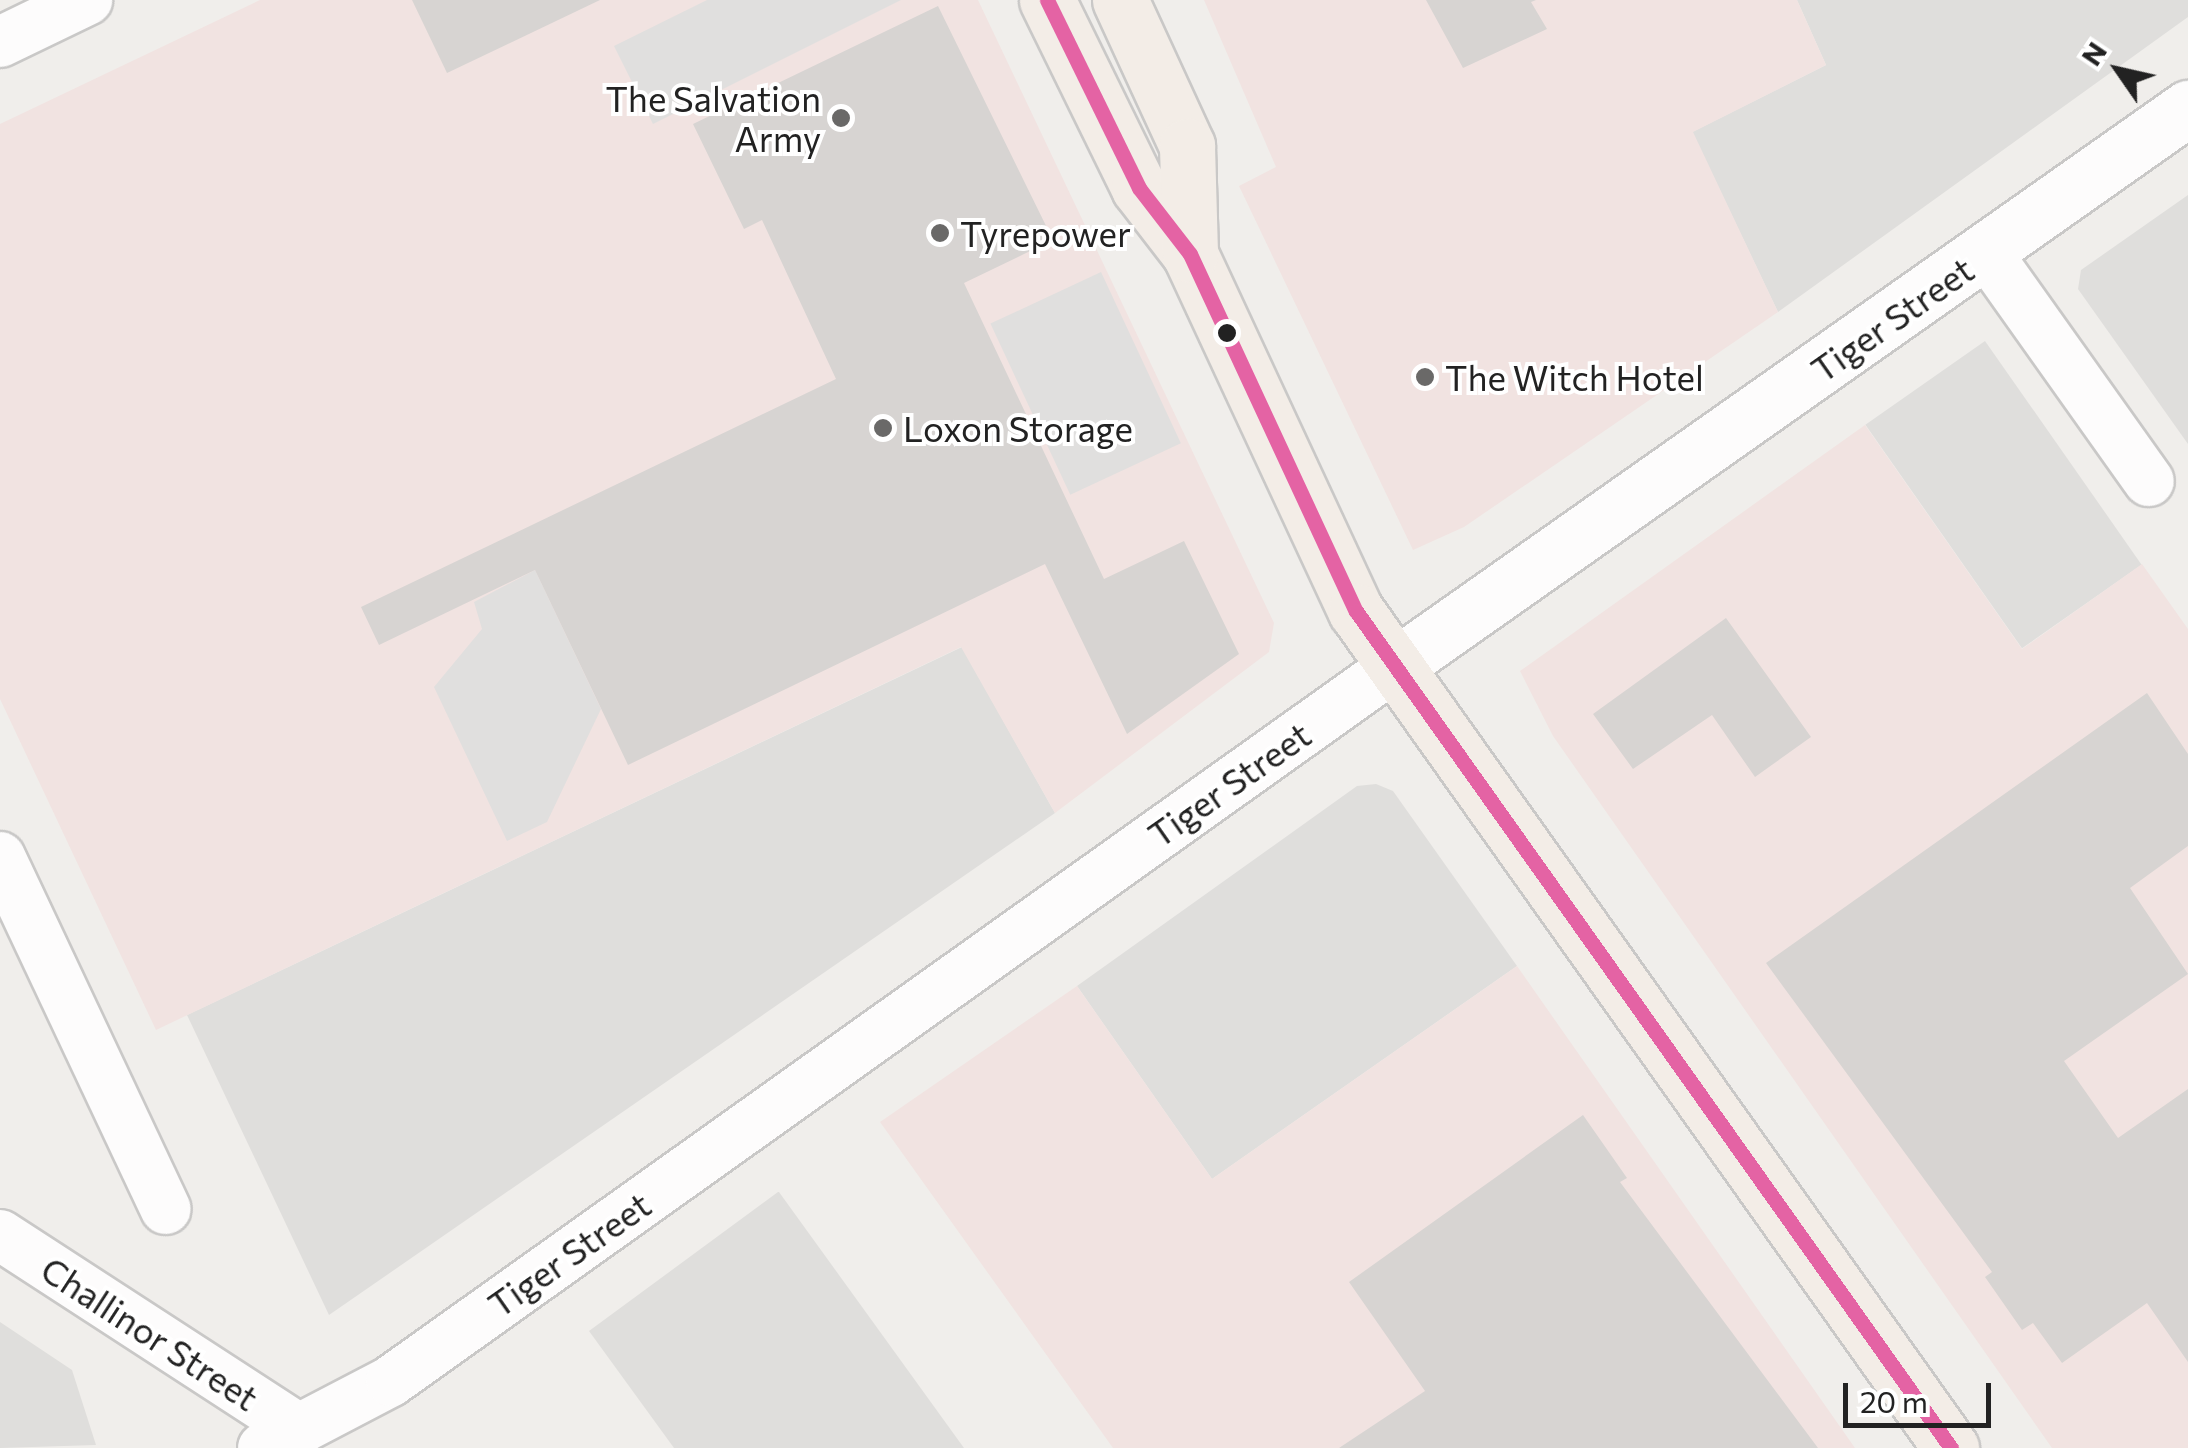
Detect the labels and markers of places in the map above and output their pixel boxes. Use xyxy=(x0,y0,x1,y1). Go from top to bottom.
place label: The Salvation Army xyxy=(605,77,821,159)
marker: The Salvation Army xyxy=(830,107,852,129)
place label: Tyrepower xyxy=(960,212,1131,254)
marker: Tyrepower xyxy=(929,222,951,244)
unlabelled marker xyxy=(1217,323,1237,343)
place label: The Witch Hotel xyxy=(1445,356,1704,398)
marker: The Witch Hotel xyxy=(1414,366,1436,388)
place label: Loxon Storage xyxy=(903,407,1133,449)
marker: Loxon Storage xyxy=(872,417,894,439)

